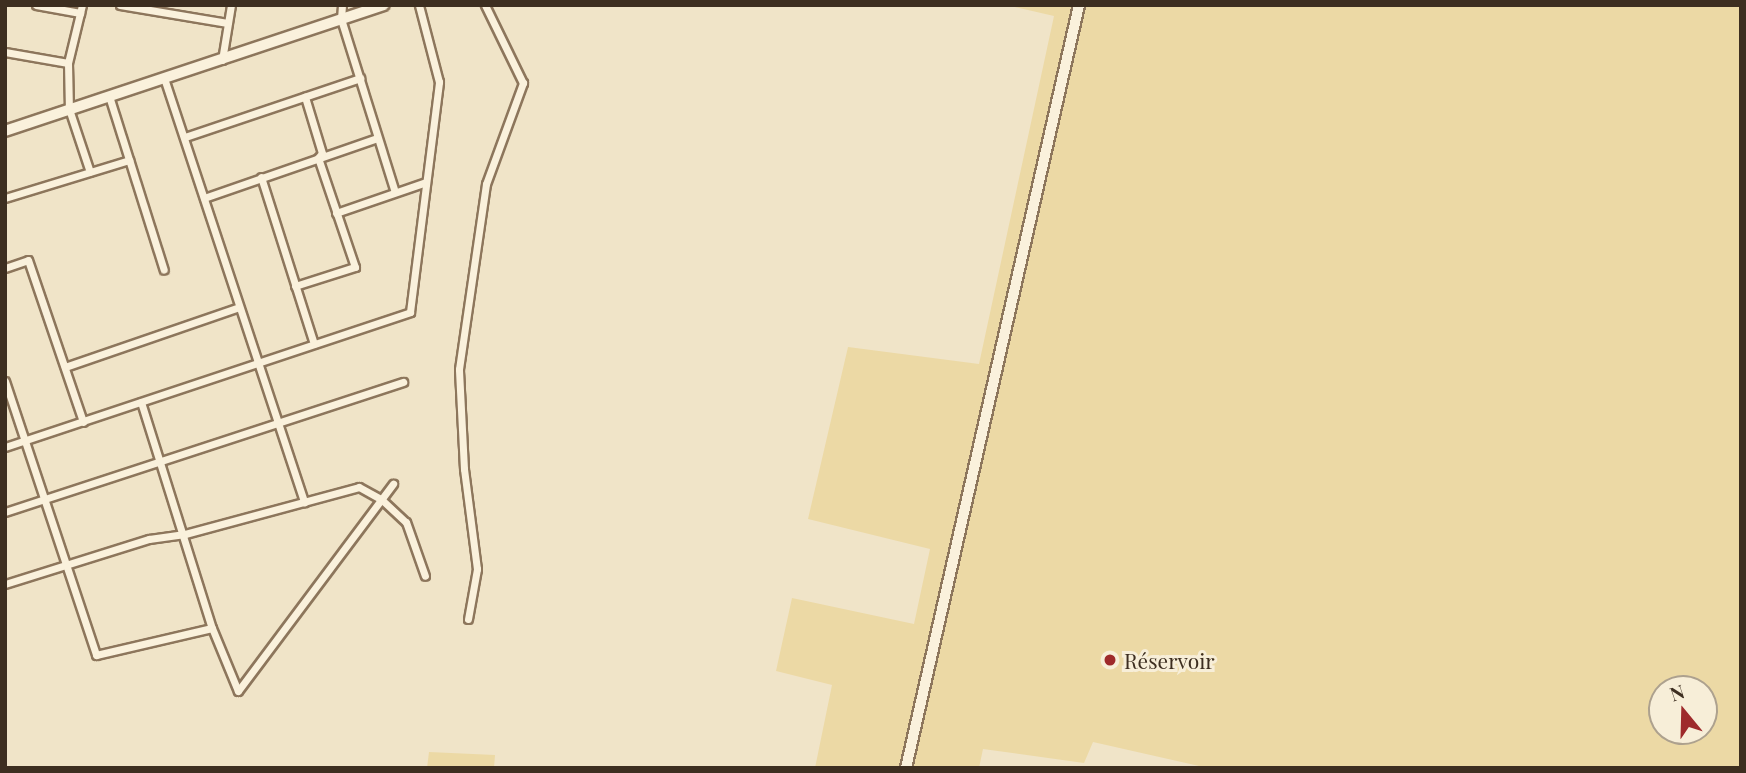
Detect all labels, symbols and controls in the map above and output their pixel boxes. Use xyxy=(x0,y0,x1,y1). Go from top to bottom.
place label: Réservoir xyxy=(1124,647,1215,673)
marker: Réservoir xyxy=(1102,652,1118,668)
north arrow xyxy=(1648,675,1718,745)
text: N xyxy=(1666,678,1688,707)

